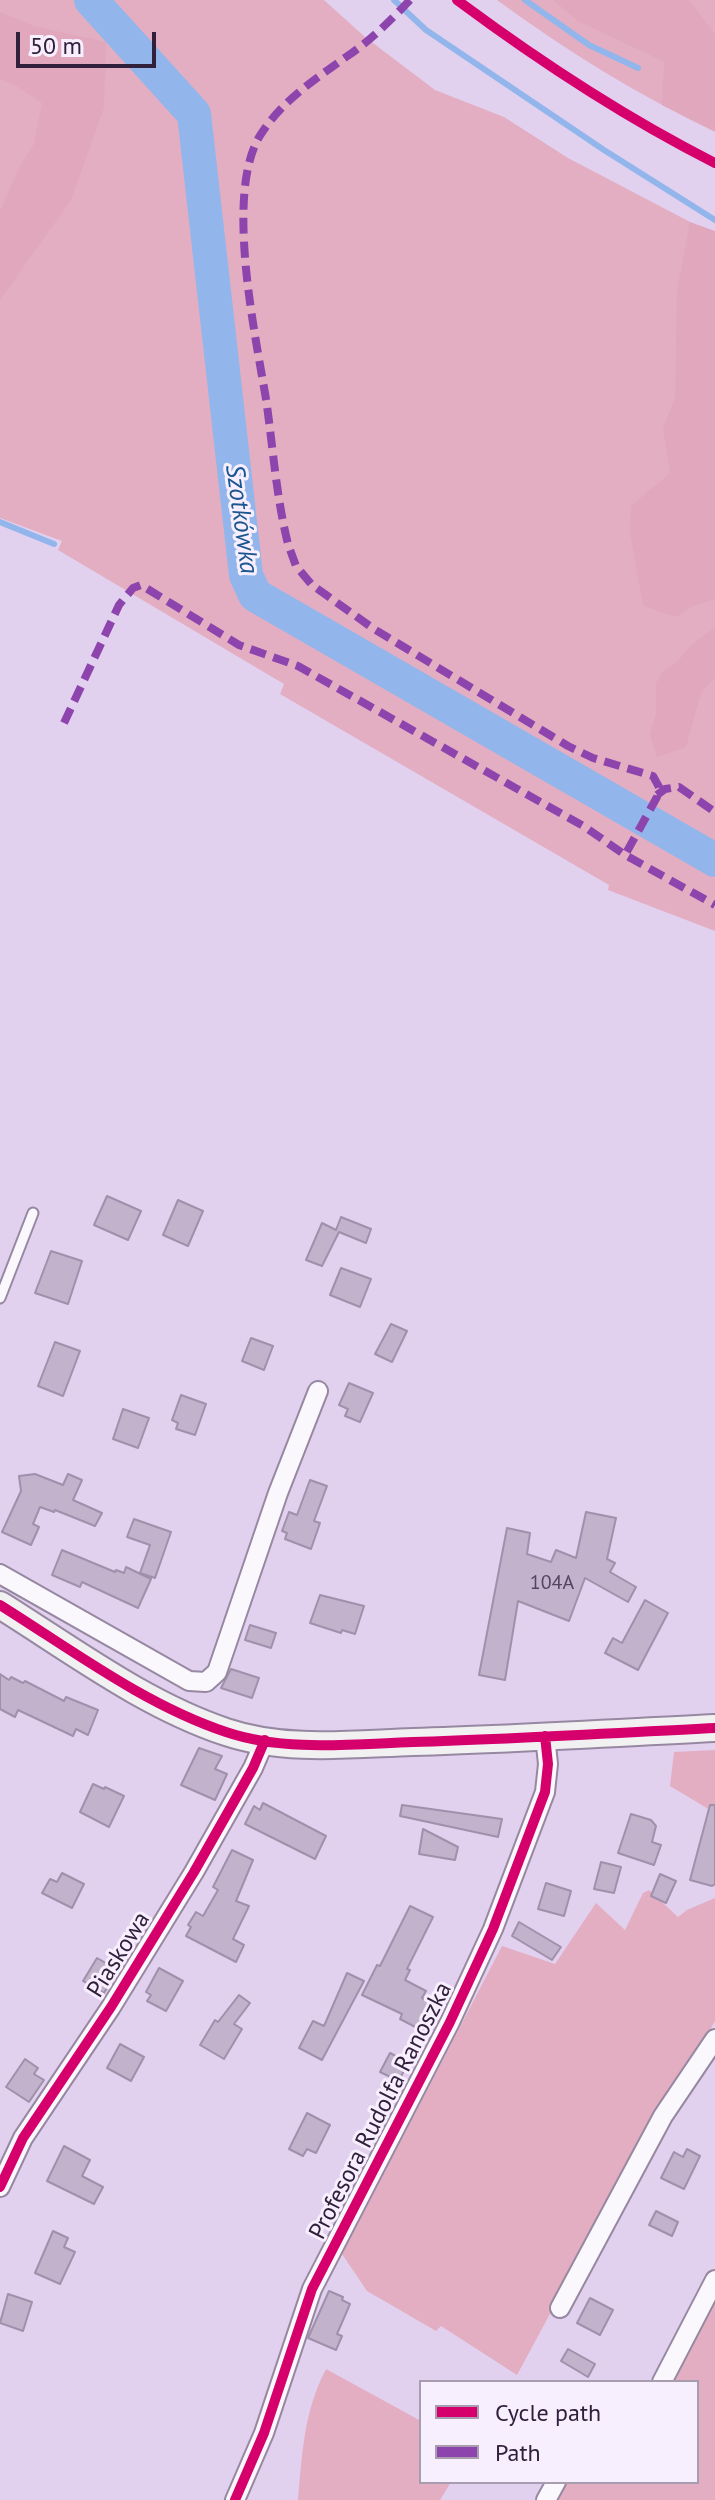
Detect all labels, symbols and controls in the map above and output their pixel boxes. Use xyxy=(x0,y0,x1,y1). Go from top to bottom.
scale bar xyxy=(20,16,160,66)
text: 50 m xyxy=(30,30,82,61)
water label: Szotkówka xyxy=(218,462,264,576)
house number: 104A xyxy=(530,1571,574,1595)
street label: Piaskowa xyxy=(82,1907,156,2003)
street label: Profesora Rudolfa Ranoszka xyxy=(304,1978,458,2244)
legend xyxy=(419,2380,699,2484)
text: Cycle path xyxy=(495,2397,601,2428)
text: Path xyxy=(495,2437,541,2468)

